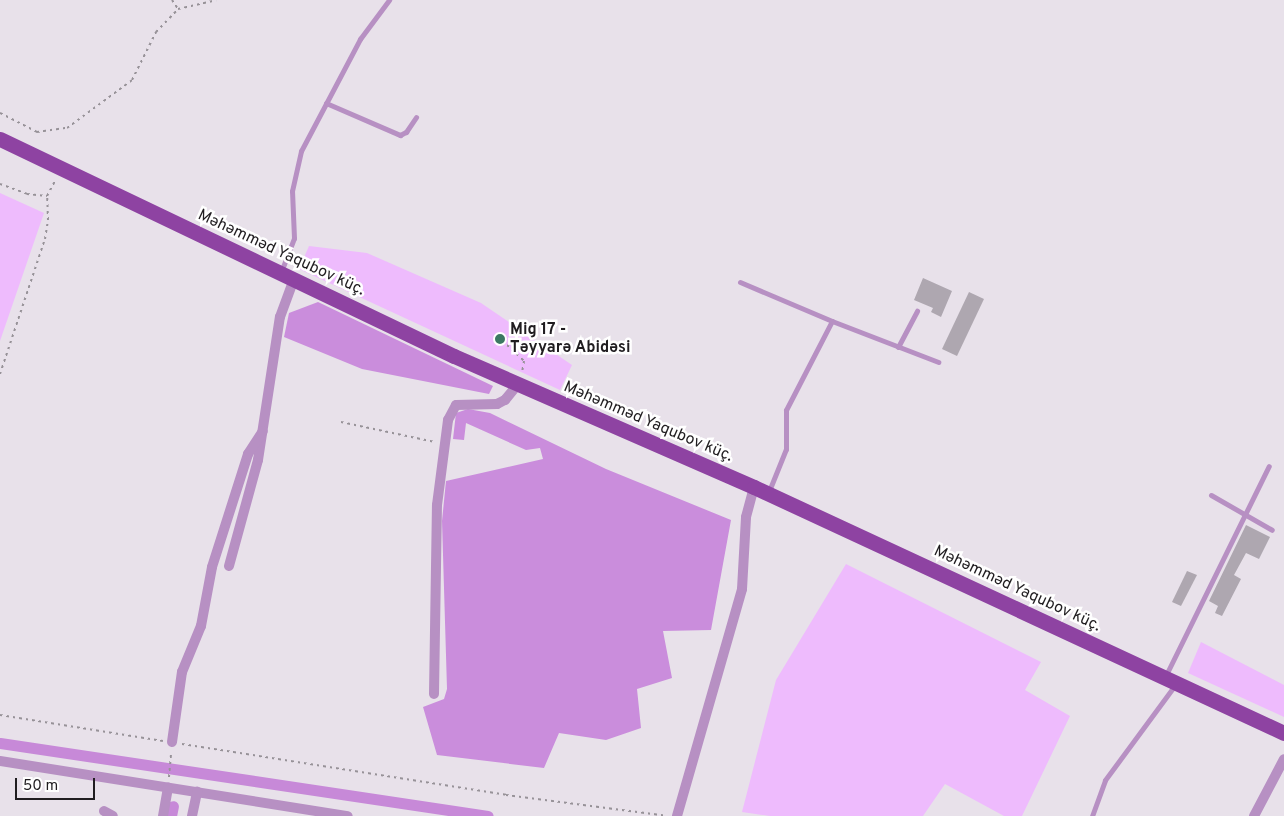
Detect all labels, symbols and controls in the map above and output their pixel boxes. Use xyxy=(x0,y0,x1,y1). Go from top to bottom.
street label: Məhəmməd Yaqubov küç. xyxy=(194,206,368,300)
place label: Mig 17 - Təyyarə Abidəsi xyxy=(510,320,631,358)
marker: Mig 17 - Təyyarə Abidəsi xyxy=(494,333,506,345)
street label: Məhəmməd Yaqubov küç. xyxy=(560,377,736,467)
street label: Məhəmməd Yaqubov küç. xyxy=(930,542,1104,636)
scale bar xyxy=(18,768,98,800)
text: 50 m xyxy=(23,777,58,796)

